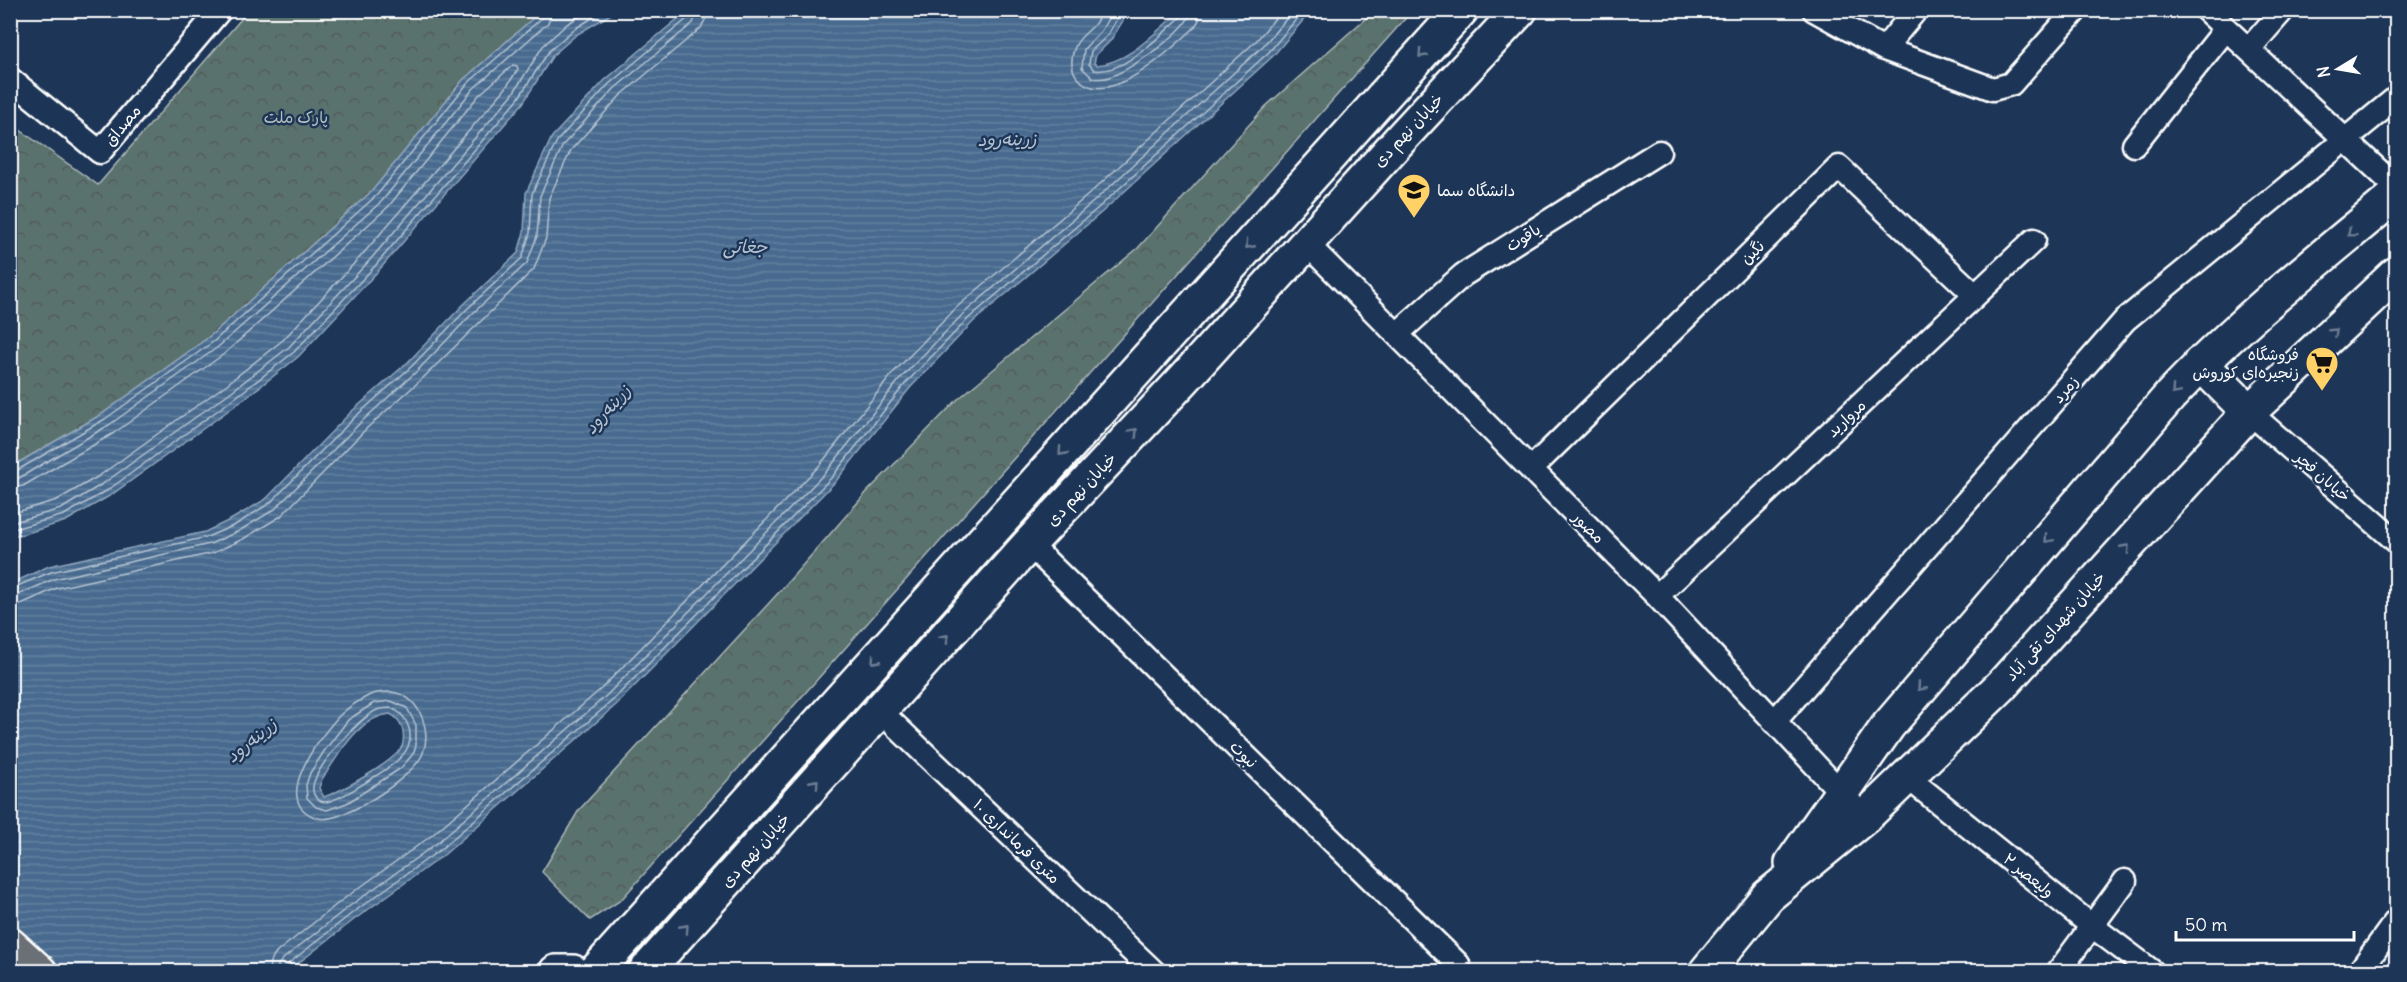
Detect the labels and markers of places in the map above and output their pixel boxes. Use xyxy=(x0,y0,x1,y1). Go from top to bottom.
school or university icon: دانشگاه سما xyxy=(1396,172,1432,219)
place label: دانشگاه سما xyxy=(1437,180,1515,200)
place label: فروشگاه زنجیره‌ای کوروش xyxy=(2193,344,2299,383)
supermarket icon: فروشگاه زنجیره‌ای کوروش xyxy=(2304,345,2340,392)

